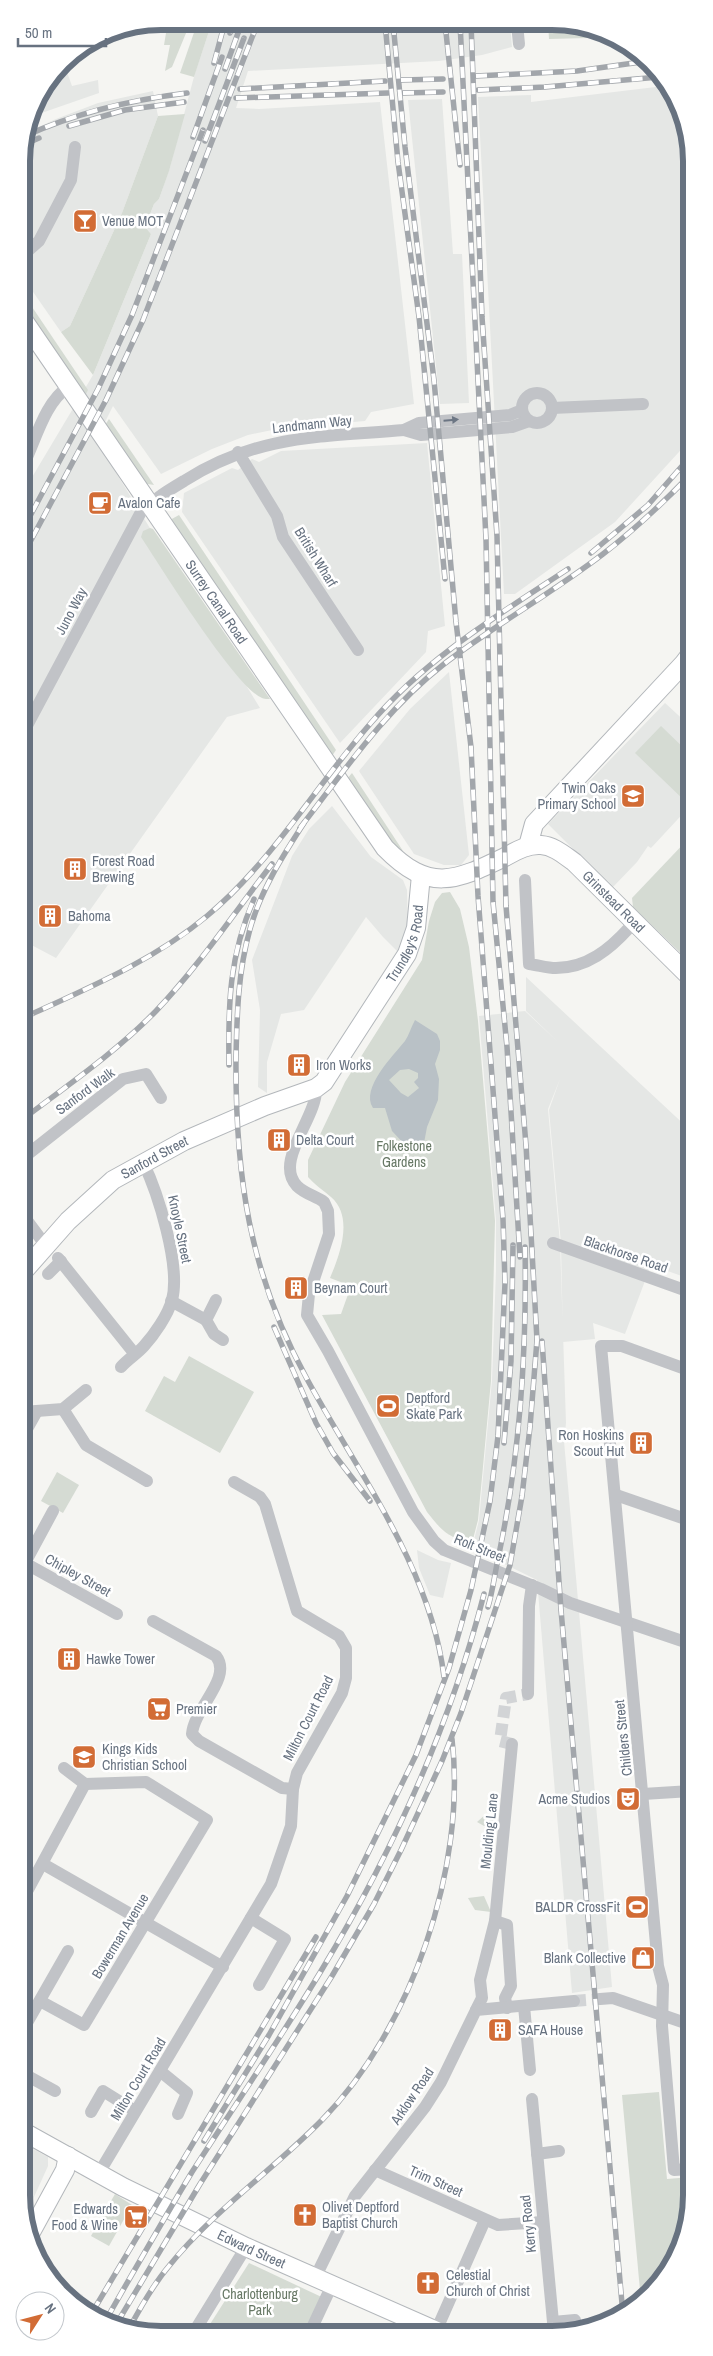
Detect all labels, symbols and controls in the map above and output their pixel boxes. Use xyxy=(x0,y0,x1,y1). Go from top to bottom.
scale bar xyxy=(18,15,105,47)
text: 50 m xyxy=(25,22,52,43)
bar icon: Venue MOT xyxy=(72,208,98,234)
place label: Venue MOT xyxy=(102,212,163,230)
street label: Landmann Way xyxy=(271,411,353,437)
one-way arrow xyxy=(444,416,460,424)
cafe icon: Avalon Cafe xyxy=(87,490,113,516)
place label: Avalon Cafe xyxy=(117,494,180,512)
street label: British Wharf xyxy=(291,524,342,591)
street label: Surrey Canal Road xyxy=(181,556,251,647)
street label: Juno Way xyxy=(51,584,91,638)
place label: Twin Oaks Primary School xyxy=(538,779,616,813)
school or university icon: Twin Oaks Primary School xyxy=(620,783,646,809)
place label: Forest Road Brewing xyxy=(92,852,155,886)
building icon: Forest Road Brewing xyxy=(62,856,88,882)
street label: Grinstead Road xyxy=(579,867,649,936)
building icon: Bahoma xyxy=(37,903,63,929)
street label: Trundley's Road xyxy=(382,904,427,986)
place label: Bahoma xyxy=(68,907,111,925)
building icon: Iron Works xyxy=(286,1052,312,1078)
place label: Iron Works xyxy=(316,1056,372,1074)
street label: Sanford Walk xyxy=(52,1063,118,1118)
building icon: Delta Court xyxy=(266,1127,292,1153)
street label: Sanford Street xyxy=(117,1131,190,1183)
place label: Delta Court xyxy=(296,1131,354,1149)
park label: Folkestone Gardens xyxy=(376,1137,432,1171)
street label: Knoyle Street xyxy=(164,1193,196,1265)
street label: Blackhorse Road xyxy=(582,1231,670,1277)
building icon: Beynam Court xyxy=(283,1275,309,1301)
place label: Beynam Court xyxy=(314,1279,387,1297)
place label: Deptford Skate Park xyxy=(406,1389,462,1423)
sports icon: Deptford Skate Park xyxy=(375,1393,401,1419)
place label: Ron Hoskins Scout Hut xyxy=(558,1426,624,1460)
building icon: Ron Hoskins Scout Hut xyxy=(628,1430,654,1456)
street label: Rolt Street xyxy=(451,1529,509,1567)
street label: Chipley Street xyxy=(42,1549,114,1601)
building icon: Hawke Tower xyxy=(56,1646,82,1672)
place label: Hawke Tower xyxy=(86,1650,155,1668)
street label: Milton Court Road xyxy=(279,1672,337,1764)
supermarket icon: Premier xyxy=(146,1696,172,1722)
street label: Childers Street xyxy=(610,1699,636,1777)
place label: Premier xyxy=(176,1700,217,1718)
place label: Kings Kids Christian School xyxy=(102,1740,187,1774)
school or university icon: Kings Kids Christian School xyxy=(71,1744,97,1770)
theatre icon: Acme Studios xyxy=(615,1786,641,1812)
place label: Acme Studios xyxy=(538,1790,610,1808)
street label: Moulding Lane xyxy=(476,1792,502,1870)
street label: Bowerman Avenue xyxy=(88,1890,152,1982)
sports icon: BALDR CrossFit xyxy=(624,1894,650,1920)
place label: BALDR CrossFit xyxy=(535,1898,620,1916)
shop icon: Blank Collective xyxy=(630,1945,656,1971)
place label: Blank Collective xyxy=(544,1949,626,1967)
building icon: SAFA House xyxy=(487,2017,513,2043)
place label: SAFA House xyxy=(518,2021,583,2039)
street label: Milton Court Road xyxy=(106,2034,170,2124)
street label: Arklow Road xyxy=(386,2064,438,2129)
street label: Trim Street xyxy=(406,2161,466,2201)
street label: Kerry Road xyxy=(516,2194,540,2254)
place label: Olivet Deptford Baptist Church xyxy=(322,2198,399,2232)
place label: Edwards Food & Wine xyxy=(52,2200,118,2234)
church icon: Olivet Deptford Baptist Church xyxy=(292,2202,318,2228)
supermarket icon: Edwards Food & Wine xyxy=(123,2204,149,2230)
street label: Edward Street xyxy=(215,2226,288,2272)
place label: Celestial Church of Christ xyxy=(446,2266,530,2300)
church icon: Celestial Church of Christ xyxy=(415,2270,441,2296)
park label: Charlottenburg Park xyxy=(222,2285,299,2319)
north arrow xyxy=(15,2291,65,2341)
text: N xyxy=(41,2300,60,2317)

